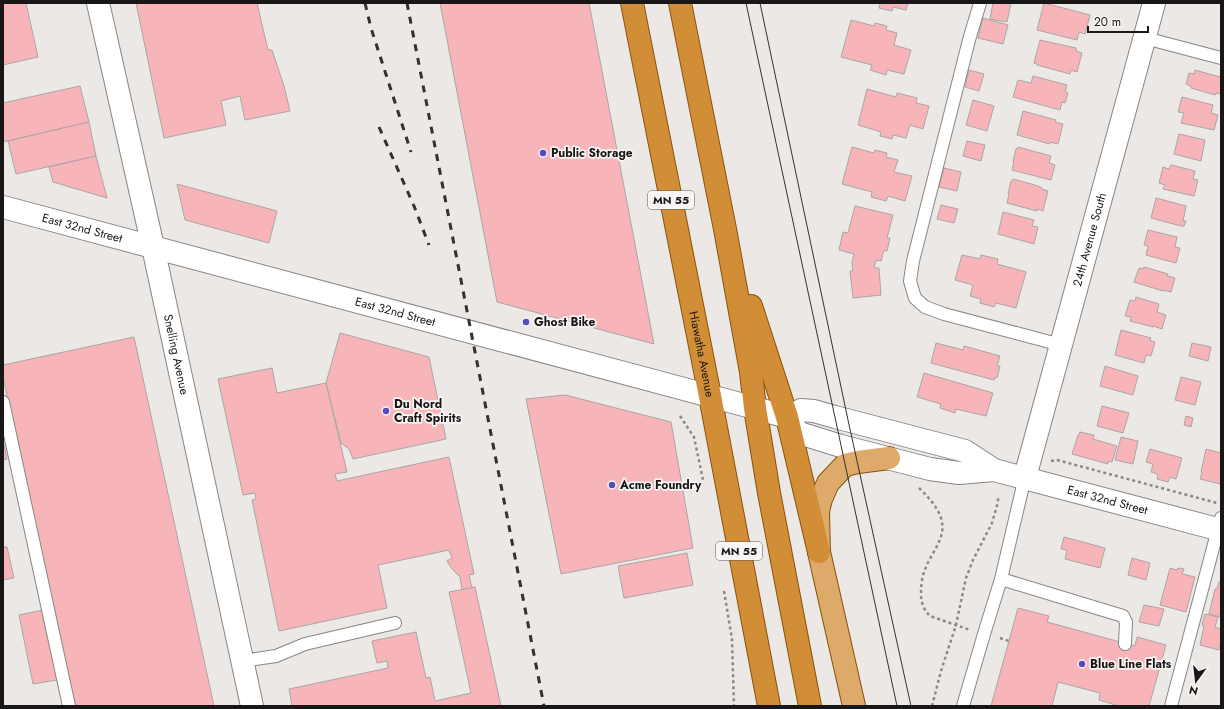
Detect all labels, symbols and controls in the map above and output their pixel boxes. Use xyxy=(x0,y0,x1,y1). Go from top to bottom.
scale bar xyxy=(1088,8,1148,34)
text: 20 m xyxy=(1094,13,1121,31)
place label: Public Storage xyxy=(551,144,633,162)
marker: Public Storage xyxy=(538,148,548,158)
road number: MN 55 xyxy=(648,191,694,209)
street label: 24th Avenue South xyxy=(1068,191,1111,288)
street label: East 32nd Street xyxy=(40,209,125,248)
street label: East 32nd Street xyxy=(353,292,438,331)
street label: Hiawatha Avenue xyxy=(684,310,719,399)
street label: Snelling Avenue xyxy=(159,312,194,396)
place label: Ghost Bike xyxy=(534,313,596,331)
marker: Ghost Bike xyxy=(521,317,531,327)
place label: Du Nord Craft Spirits xyxy=(394,395,462,427)
marker: Du Nord Craft Spirits xyxy=(381,406,391,416)
place label: Acme Foundry xyxy=(619,476,702,494)
marker: Acme Foundry xyxy=(607,480,617,490)
street label: East 32nd Street xyxy=(1065,481,1150,519)
road number: MN 55 xyxy=(716,542,762,560)
place label: Blue Line Flats xyxy=(1090,655,1172,673)
marker: Blue Line Flats xyxy=(1077,659,1087,669)
north arrow xyxy=(1176,661,1216,701)
text: N xyxy=(1187,682,1200,700)

